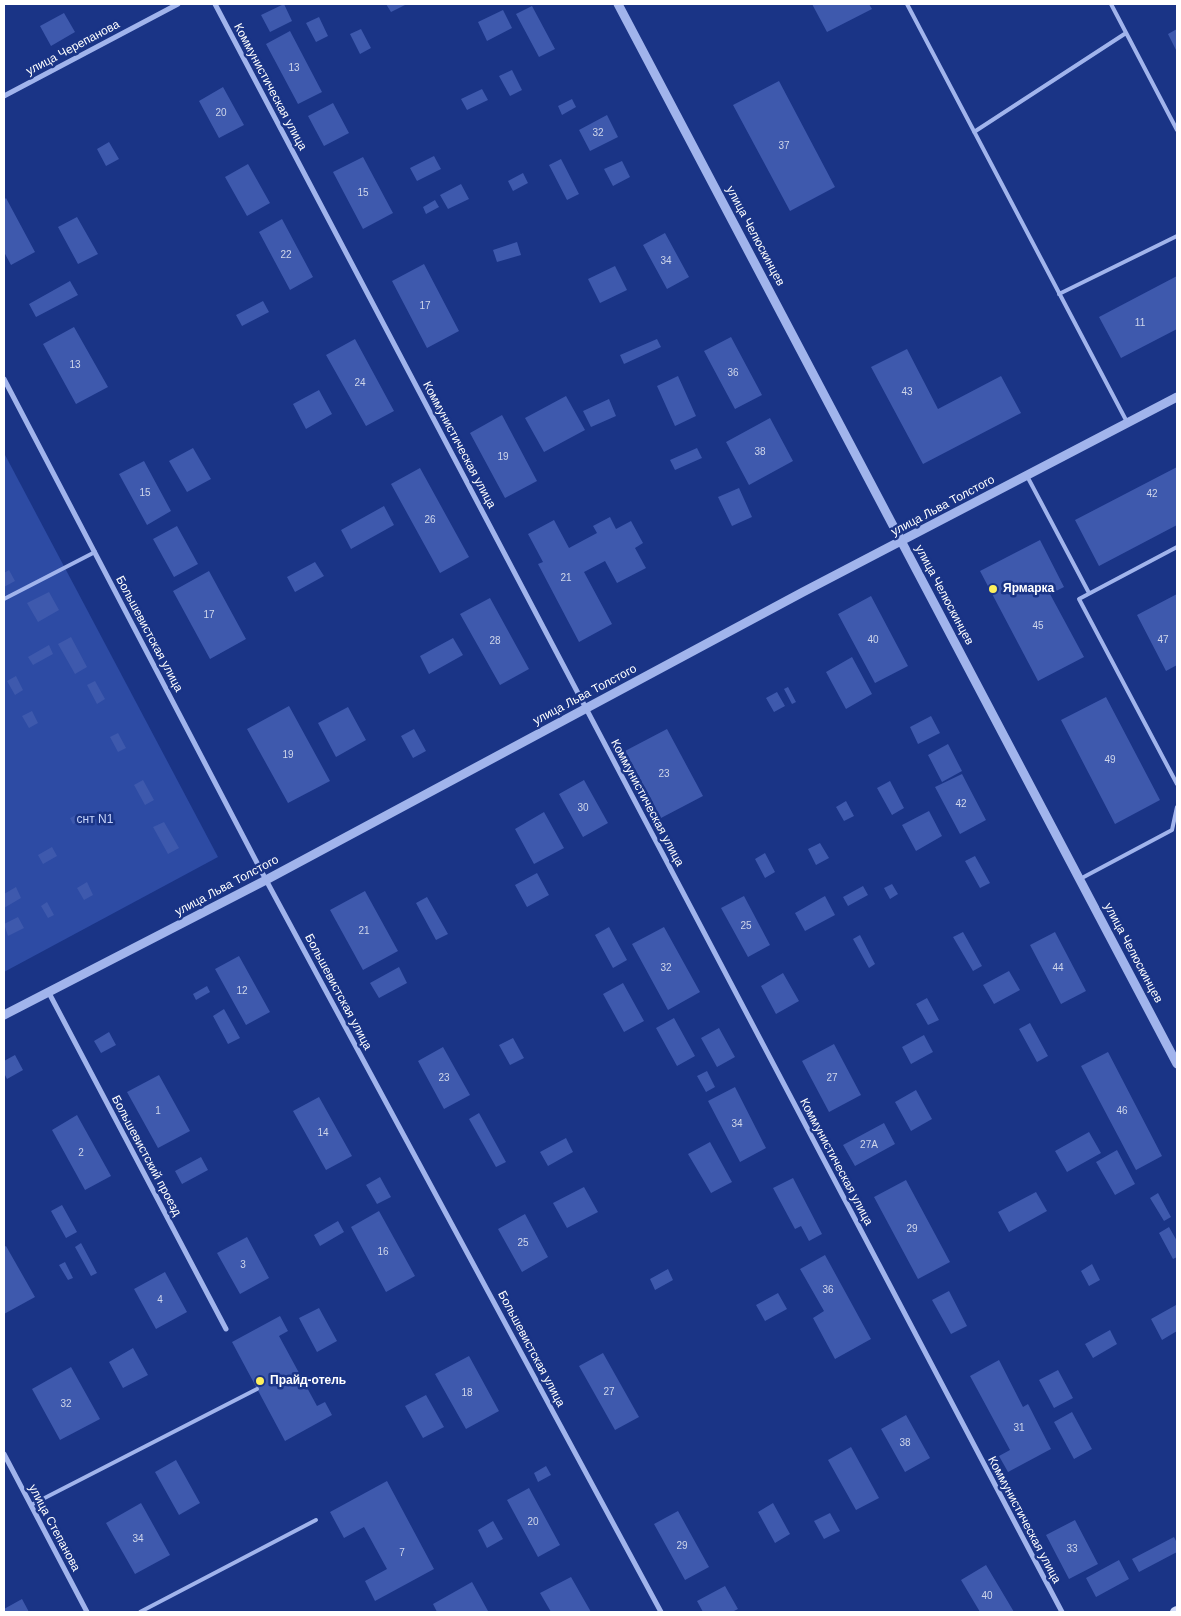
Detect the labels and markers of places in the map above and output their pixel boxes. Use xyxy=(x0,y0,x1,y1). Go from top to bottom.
place label: Ярмарка xyxy=(1003,582,1054,596)
marker: Ярмарка xyxy=(987,583,999,595)
place label: Прайд-отель xyxy=(270,1374,346,1388)
marker: Прайд-отель xyxy=(254,1375,266,1387)

